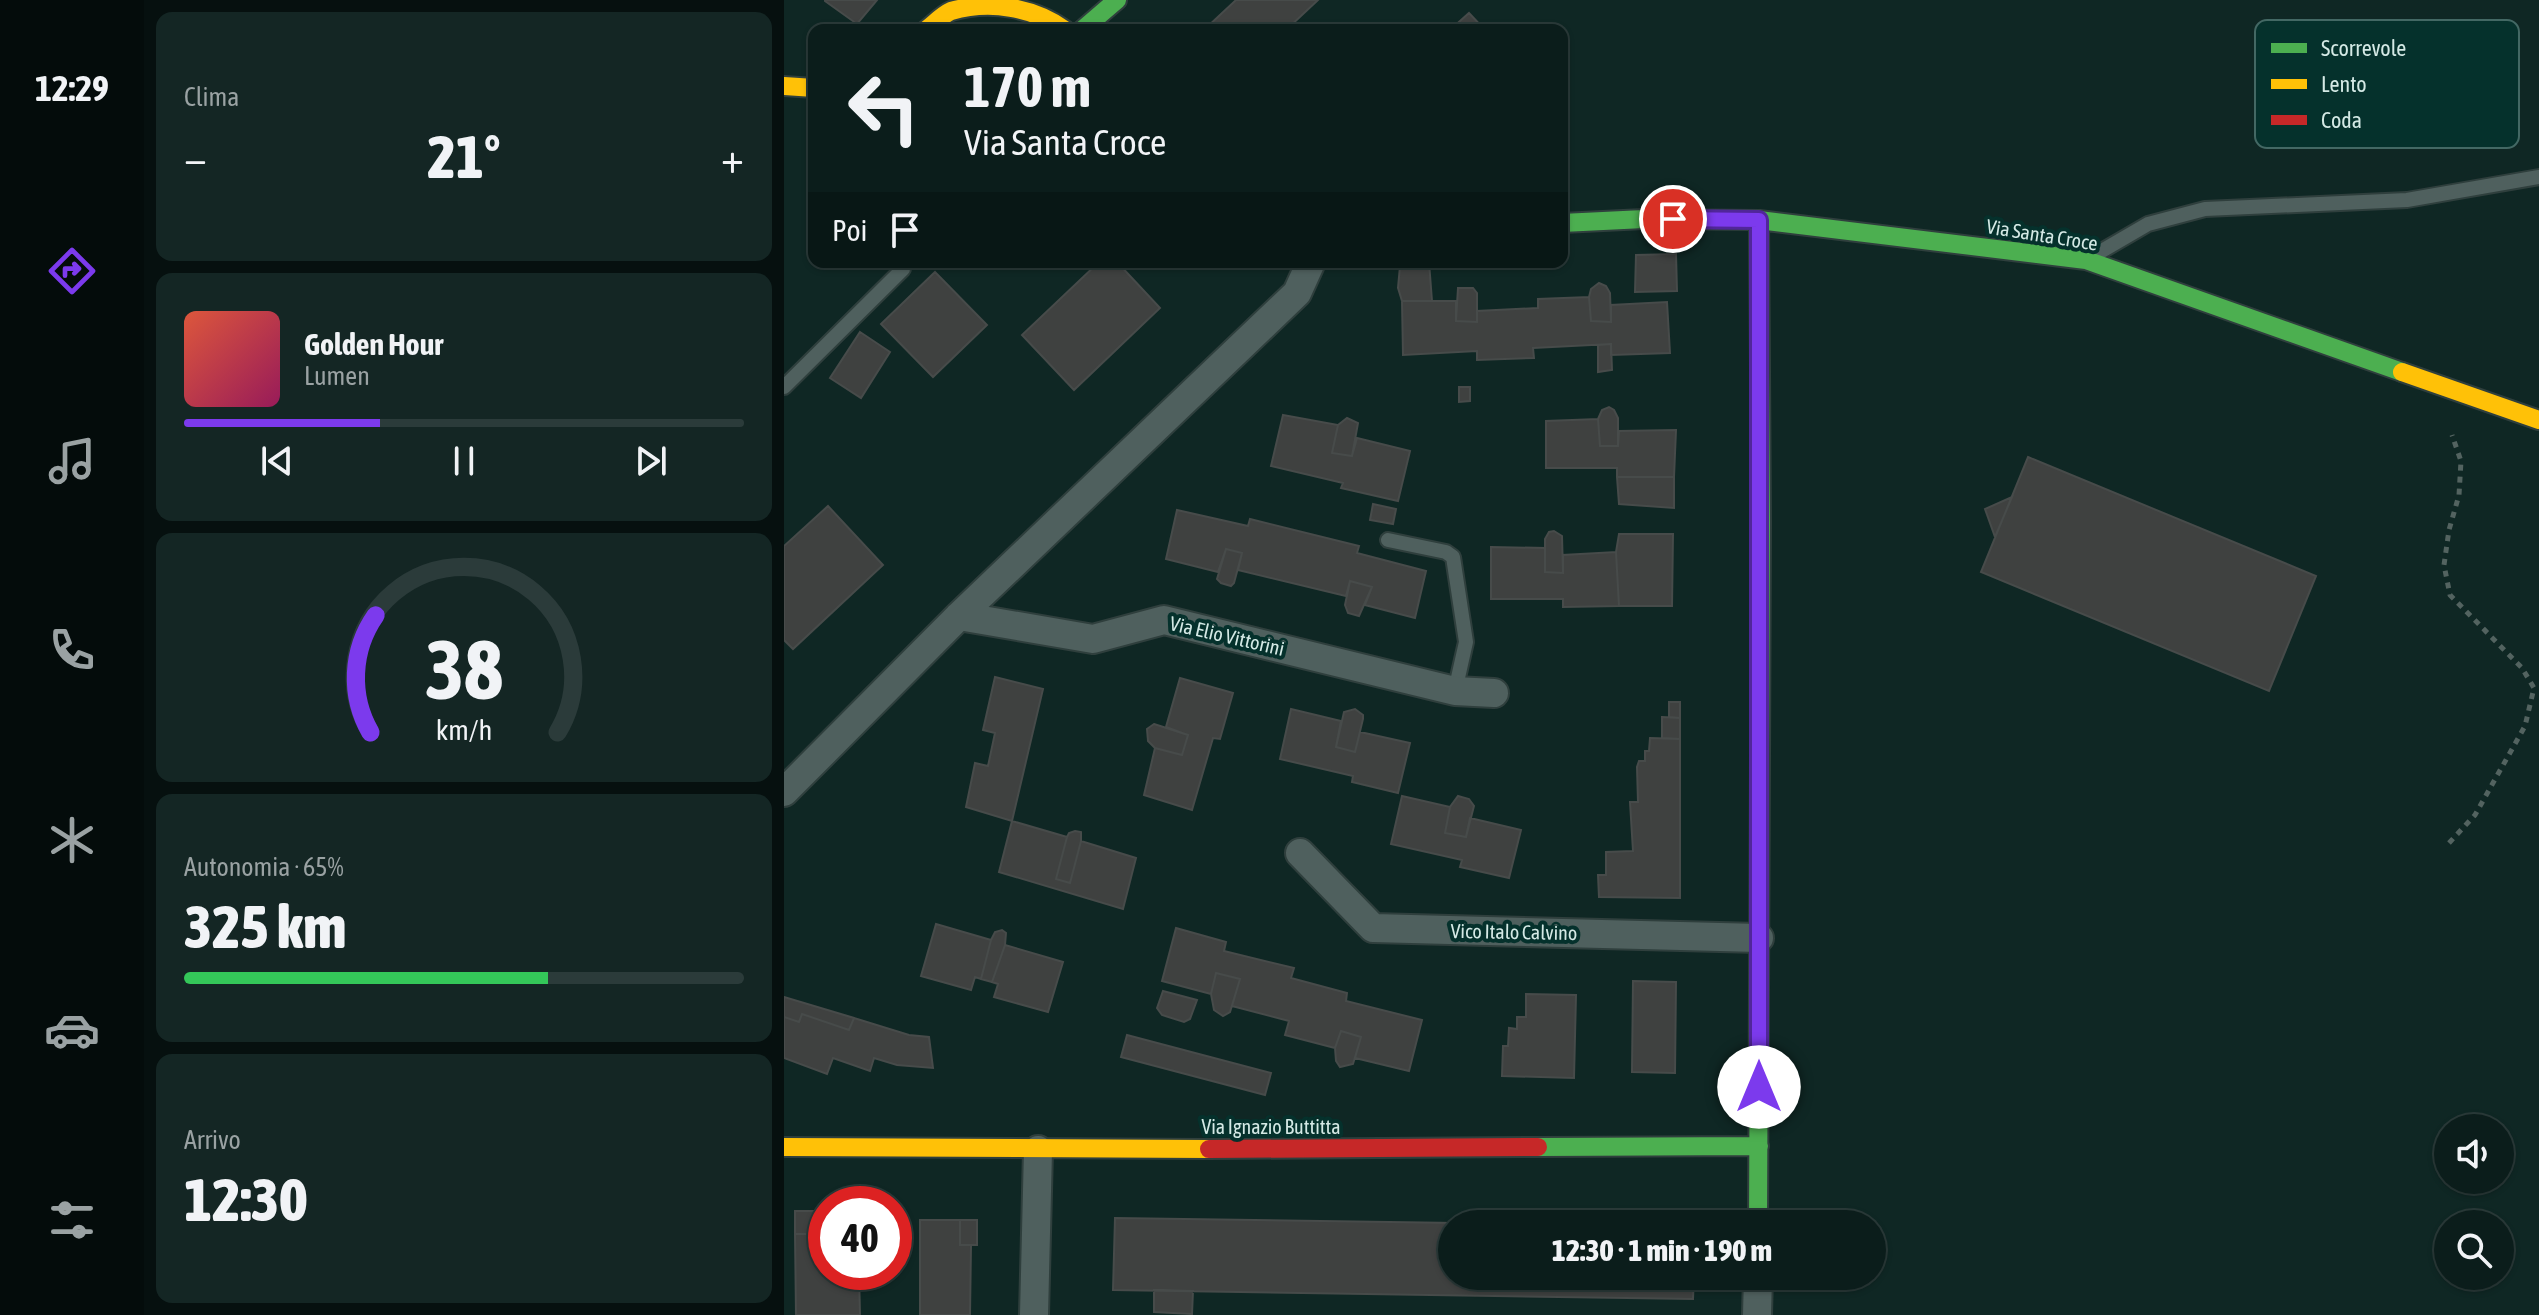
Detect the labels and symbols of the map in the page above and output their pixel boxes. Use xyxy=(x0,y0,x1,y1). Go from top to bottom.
legend xyxy=(2255,20,2519,148)
text: Scorrevole xyxy=(2321,35,2406,61)
text: Lento xyxy=(2321,71,2367,97)
text: Coda xyxy=(2321,107,2362,133)
pin xyxy=(1639,185,1707,253)
street label: Via Santa Croce xyxy=(1985,214,2099,255)
street label: Via Elio Vittorini xyxy=(1168,611,1287,660)
street label: Vico Italo Calvino xyxy=(1450,919,1578,944)
position arrow xyxy=(1717,1045,1801,1129)
street label: Via Ignazio Buttitta xyxy=(1201,1115,1341,1138)
speed limit sign: 40 xyxy=(808,1186,912,1290)

